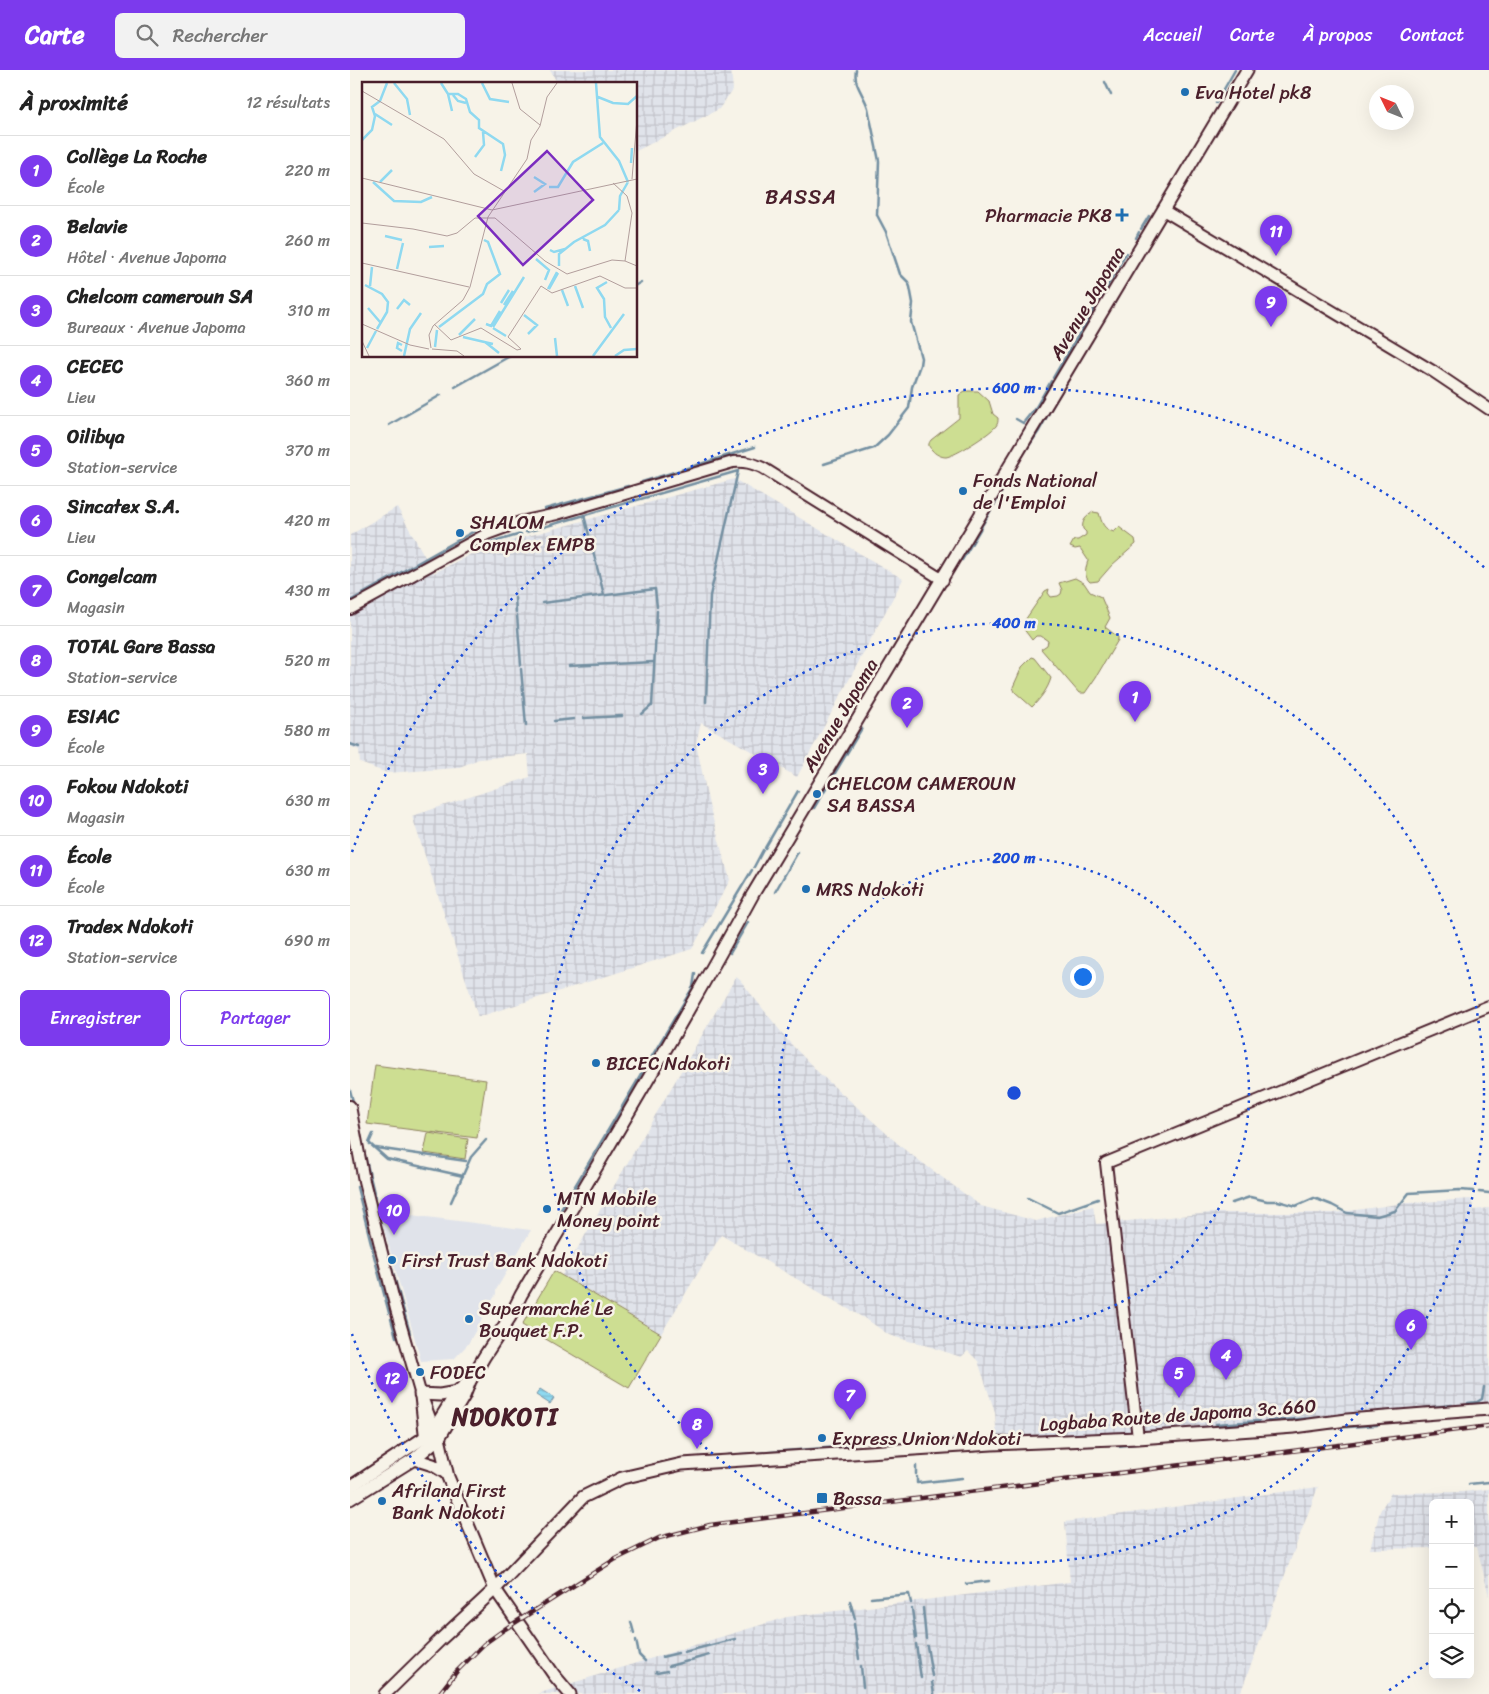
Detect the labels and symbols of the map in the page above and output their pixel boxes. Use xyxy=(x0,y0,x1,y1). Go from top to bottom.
place label: Eva Hotel pk8 xyxy=(1195,76,1312,109)
inset map xyxy=(362,82,638,358)
north arrow xyxy=(1369,85,1414,130)
marker: Eva Hotel pk8 xyxy=(1179,86,1191,98)
district label: BASSA xyxy=(765,178,837,216)
place label: Pharmacie PK8 xyxy=(985,199,1113,232)
marker: Pharmacie PK8 xyxy=(1116,209,1128,221)
pin: 11 xyxy=(1260,215,1292,256)
street label: Avenue Japoma xyxy=(1039,239,1134,367)
pin: 9 xyxy=(1255,286,1287,327)
text: 600 m xyxy=(992,375,1036,401)
place label: Fonds National de l'Emploi xyxy=(973,464,1098,519)
marker: Fonds National de l'Emploi xyxy=(957,485,969,497)
place label: SHALOM Complex EMPB xyxy=(470,506,595,561)
marker: SHALOM Complex EMPB xyxy=(454,527,466,539)
text: 400 m xyxy=(991,610,1036,636)
street label: Avenue Japoma xyxy=(792,651,887,779)
pin: 1 xyxy=(1119,681,1151,722)
pin: 2 xyxy=(891,687,923,728)
pin: 3 xyxy=(747,753,779,794)
place label: CHELCOM CAMEROUN SA BASSA xyxy=(827,767,1016,822)
marker: CHELCOM CAMEROUN SA BASSA xyxy=(811,788,823,800)
text: 200 m xyxy=(991,845,1036,871)
place label: MRS Ndokoti xyxy=(816,873,924,906)
marker: MRS Ndokoti xyxy=(800,883,812,895)
your location xyxy=(1070,964,1096,990)
place label: BICEC Ndokoti xyxy=(606,1047,730,1080)
marker: BICEC Ndokoti xyxy=(590,1057,602,1069)
centre of rings xyxy=(1005,1084,1023,1102)
place label: MTN Mobile Money point xyxy=(557,1182,660,1237)
pin: 10 xyxy=(378,1194,410,1235)
marker: MTN Mobile Money point xyxy=(541,1203,553,1215)
place label: First Trust Bank Ndokoti xyxy=(402,1244,608,1277)
marker: First Trust Bank Ndokoti xyxy=(386,1254,398,1266)
place label: Supermarché Le Bouquet F.P. xyxy=(479,1292,614,1347)
pin: 6 xyxy=(1395,1309,1427,1350)
marker: Supermarché Le Bouquet F.P. xyxy=(463,1313,475,1325)
pin: 4 xyxy=(1210,1339,1242,1380)
place label: FODEC xyxy=(430,1356,487,1389)
pin: 5 xyxy=(1163,1357,1195,1398)
pin: 12 xyxy=(376,1362,408,1403)
marker: FODEC xyxy=(414,1366,426,1378)
pin: 7 xyxy=(834,1379,866,1420)
street label: Logbaba Route de Japoma 3c.660 xyxy=(1039,1389,1317,1441)
district label: NDOKOTI xyxy=(451,1396,560,1438)
pin: 8 xyxy=(681,1408,713,1449)
place label: Express Union Ndokoti xyxy=(832,1422,1022,1455)
marker: Express Union Ndokoti xyxy=(816,1432,828,1444)
place label: Afriland First Bank Ndokoti xyxy=(391,1474,507,1529)
place label: Bassa xyxy=(833,1482,882,1515)
marker: Bassa xyxy=(815,1491,829,1505)
marker: Afriland First Bank Ndokoti xyxy=(376,1495,388,1507)

